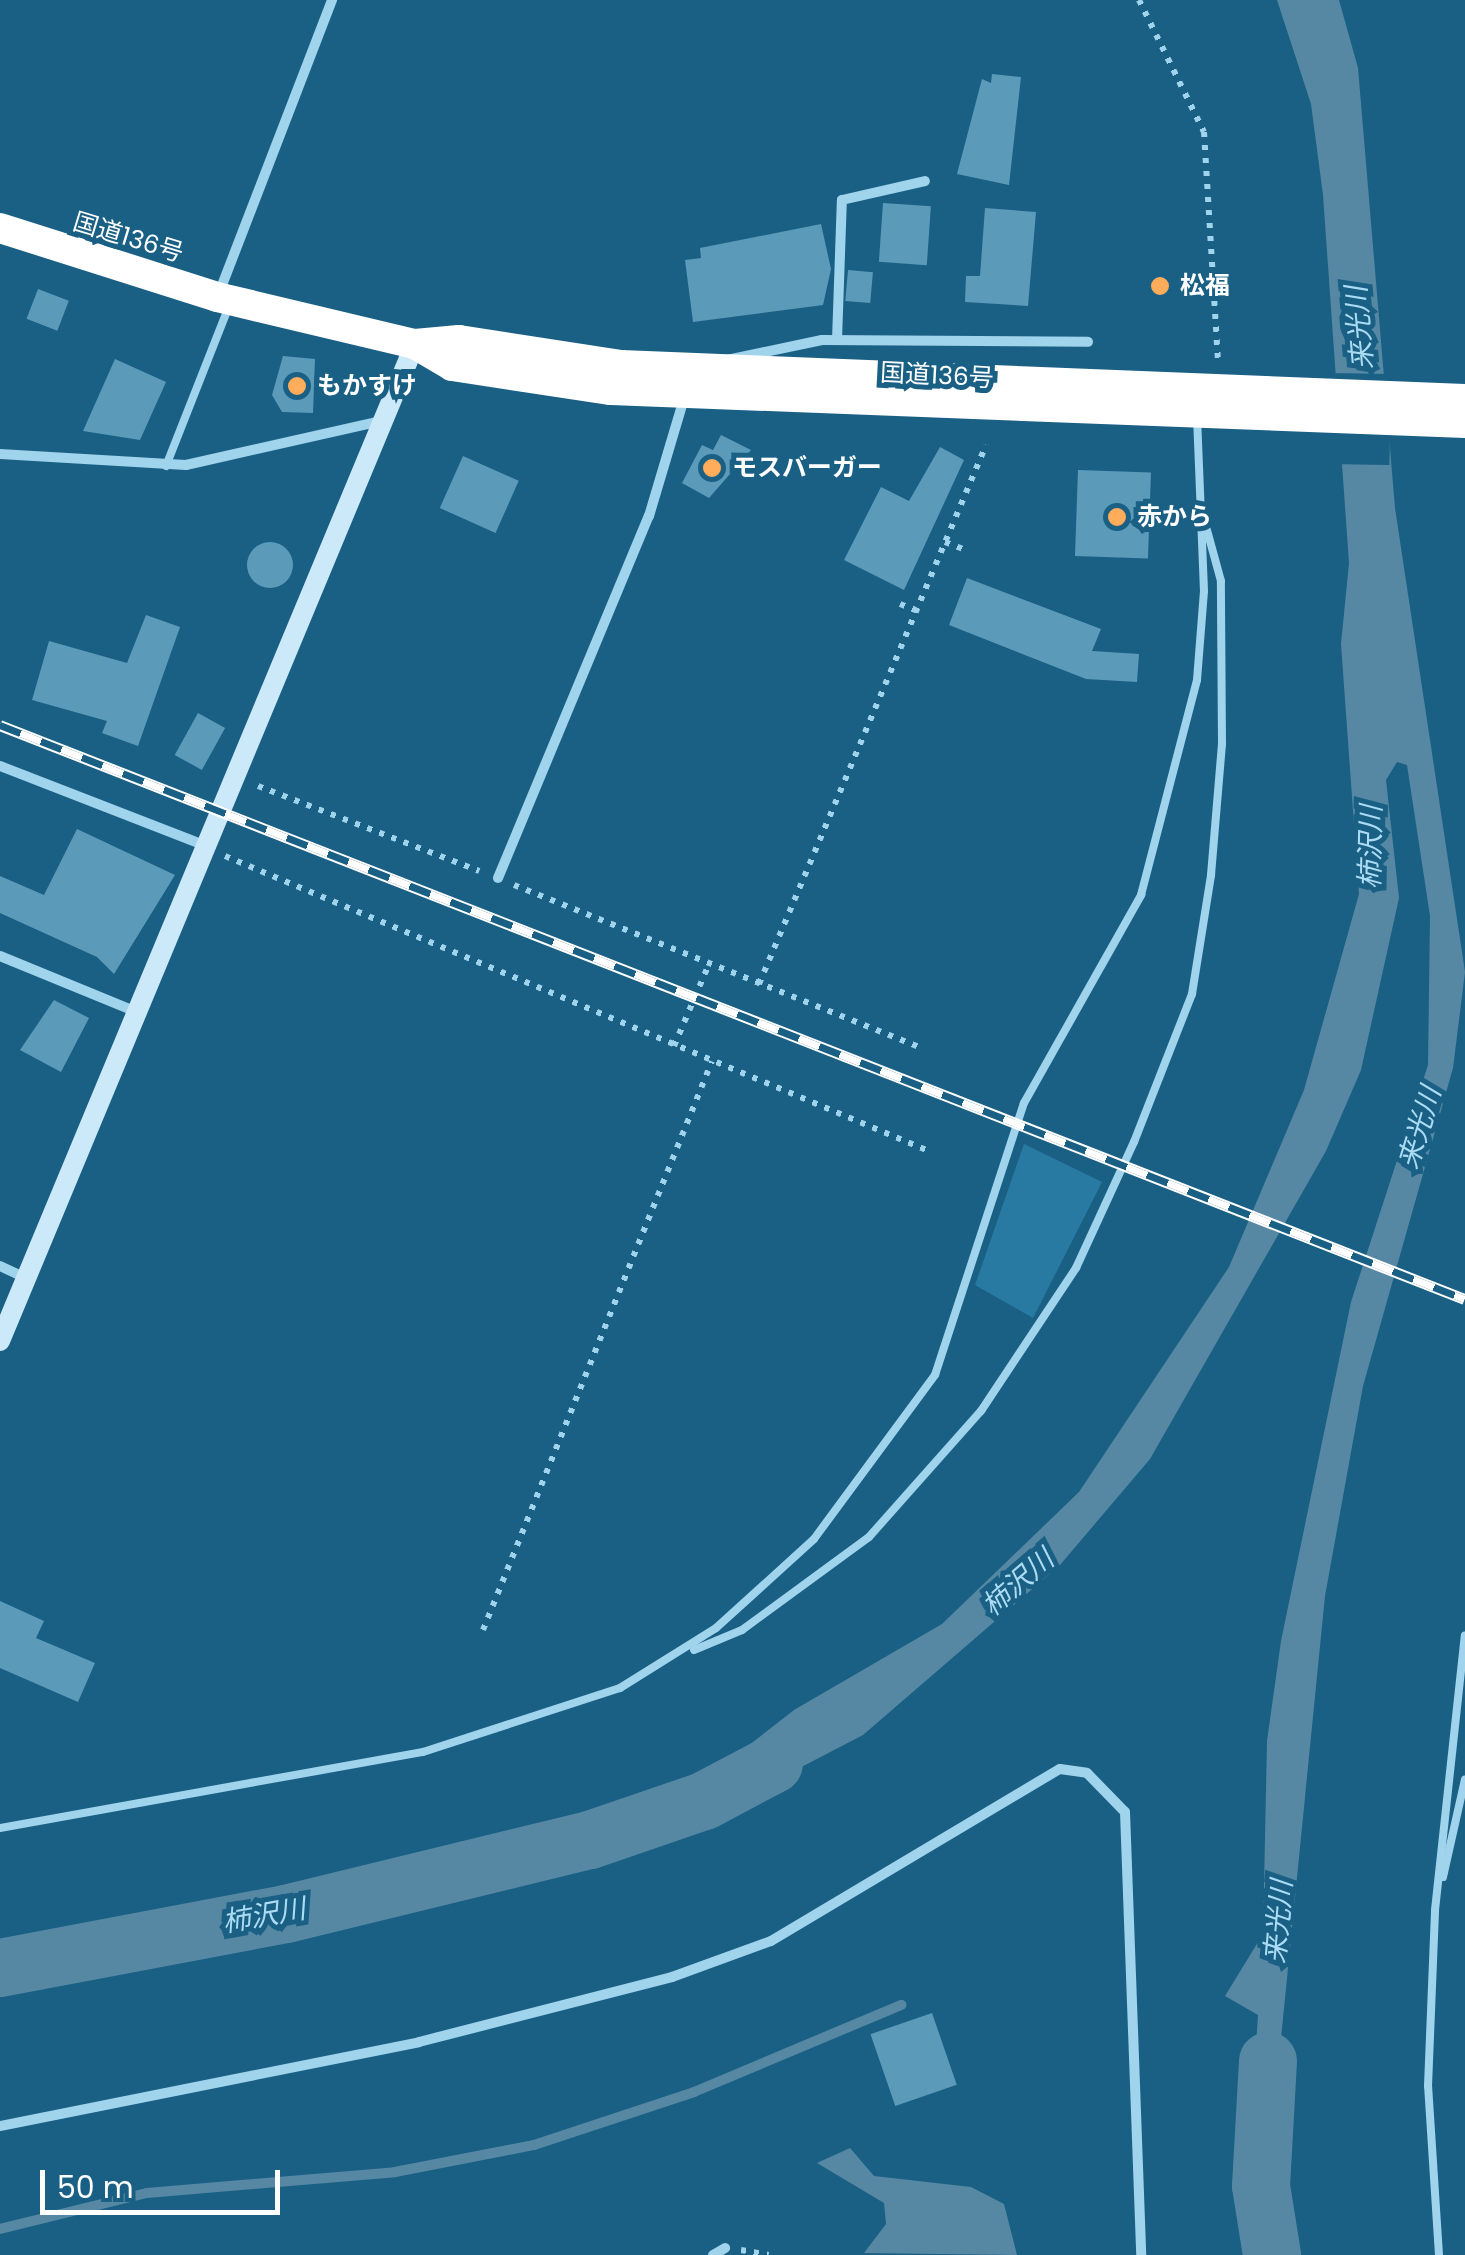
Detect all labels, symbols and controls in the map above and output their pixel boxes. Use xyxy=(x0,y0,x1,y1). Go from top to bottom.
street label: 国道136号 xyxy=(69,207,187,269)
place label: 松福 xyxy=(1180,271,1230,301)
marker: 松福 xyxy=(1149,275,1171,297)
water label: 来光川 xyxy=(1340,285,1380,371)
street label: 国道136号 xyxy=(879,358,995,394)
place label: もかすけ xyxy=(317,371,417,401)
marker: もかすけ xyxy=(286,375,308,397)
place label: モスバーガー xyxy=(732,453,882,483)
marker: モスバーガー xyxy=(701,457,723,479)
place label: 赤から xyxy=(1137,502,1212,532)
marker: 赤から xyxy=(1106,506,1128,528)
water label: 柿沢川 xyxy=(1353,805,1389,889)
water label: 来光川 xyxy=(1392,1083,1448,1173)
water label: 柿沢川 xyxy=(975,1543,1061,1623)
water label: 来光川 xyxy=(1259,1879,1299,1965)
water label: 柿沢川 xyxy=(220,1892,308,1940)
scale bar xyxy=(45,2150,285,2212)
text: 50 m xyxy=(57,2166,134,2209)

